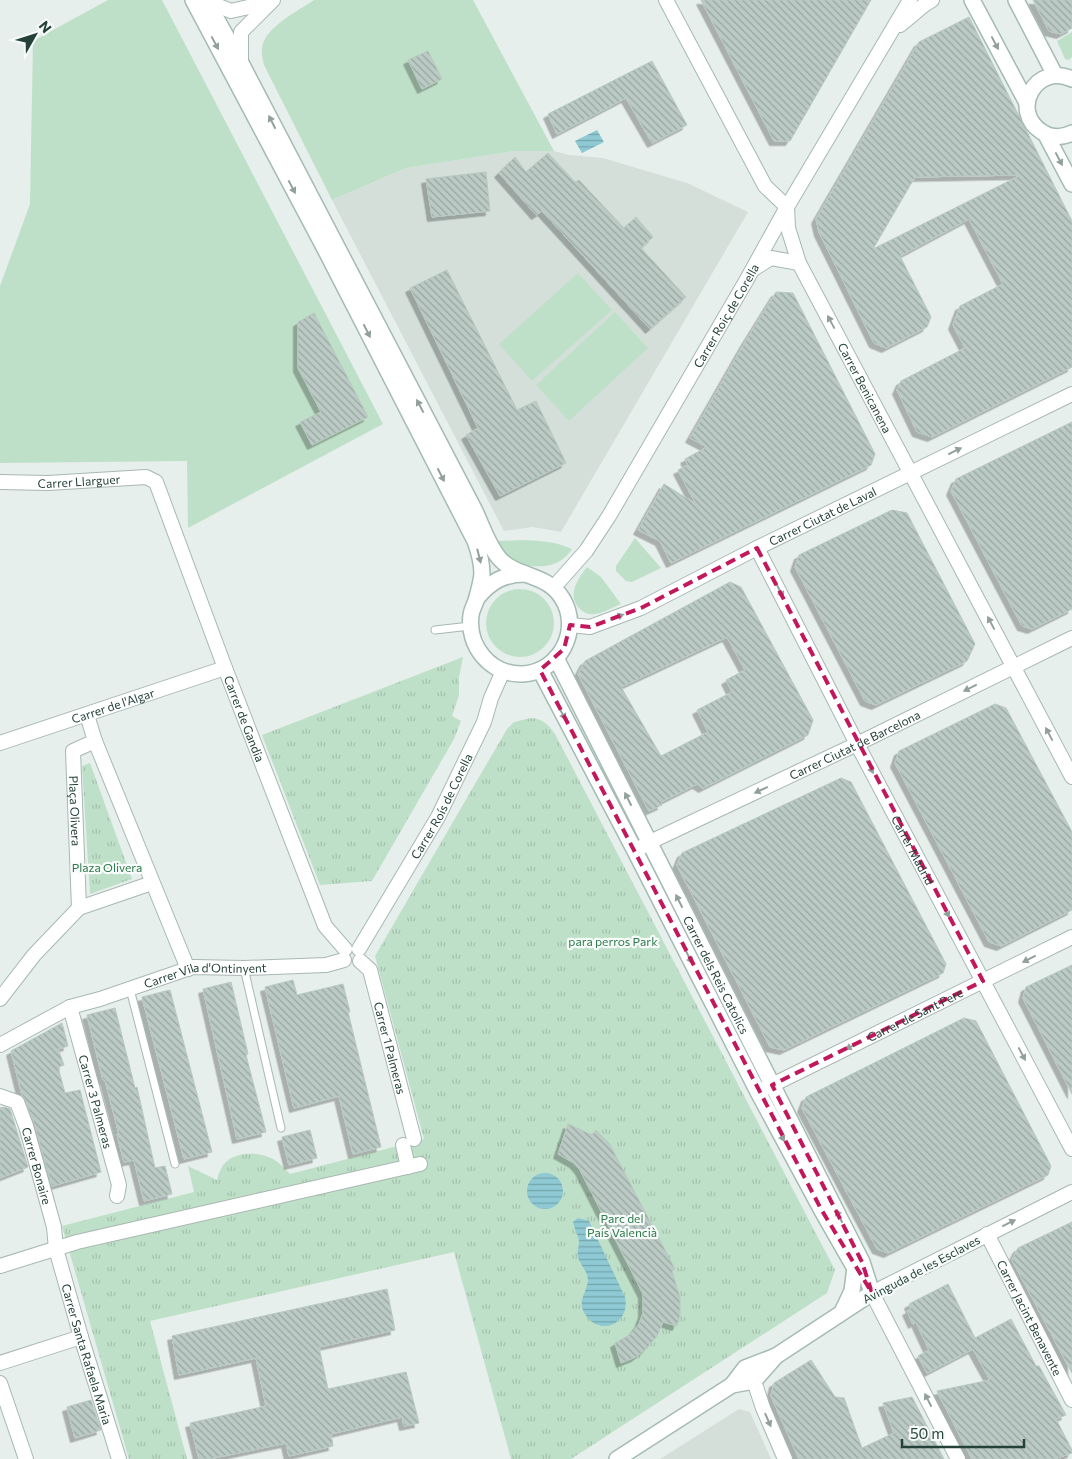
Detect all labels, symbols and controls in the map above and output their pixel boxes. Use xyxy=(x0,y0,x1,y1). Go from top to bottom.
north arrow xyxy=(10,10,60,60)
text: N xyxy=(36,17,55,36)
one-way arrow xyxy=(211,36,220,50)
one-way arrow xyxy=(991,36,999,50)
one-way arrow xyxy=(268,115,276,129)
one-way arrow xyxy=(1055,152,1063,166)
one-way arrow xyxy=(288,179,296,194)
street label: Carrer Roiç de Corella xyxy=(690,261,761,370)
one-way arrow xyxy=(827,314,835,329)
one-way arrow xyxy=(363,323,371,338)
street label: Carrer Benicanena xyxy=(836,340,895,435)
one-way arrow xyxy=(416,398,424,413)
one-way arrow xyxy=(948,447,962,455)
one-way arrow xyxy=(437,468,445,482)
street label: Carrer Llarguer xyxy=(37,472,121,490)
street label: Carrer Ciutat de Laval xyxy=(766,484,878,548)
one-way arrow xyxy=(475,548,483,564)
one-way arrow xyxy=(775,584,784,599)
one-way arrow xyxy=(610,613,625,621)
one-way arrow xyxy=(987,616,995,630)
street label: Carrer de Gandia xyxy=(222,674,268,764)
one-way arrow xyxy=(963,684,977,692)
street label: Carrer de l'Algar xyxy=(70,685,156,726)
one-way arrow xyxy=(558,706,566,720)
street label: Carrer Ciutat de Barcelona xyxy=(787,707,922,782)
one-way arrow xyxy=(1045,727,1053,742)
street label: Carrer Roís de Corella xyxy=(408,751,475,861)
one-way arrow xyxy=(866,760,874,774)
street label: Plaça Olivera xyxy=(67,775,84,846)
one-way arrow xyxy=(753,785,768,794)
one-way arrow xyxy=(624,792,632,806)
street label: Carrer Madrid xyxy=(889,813,937,887)
park label: Plaza Olivera xyxy=(72,860,142,874)
one-way arrow xyxy=(675,894,683,908)
one-way arrow xyxy=(942,903,950,918)
street label: Carrer dels Reis Catolics xyxy=(681,913,752,1036)
park label: para perros Park xyxy=(568,934,658,948)
one-way arrow xyxy=(685,950,693,964)
one-way arrow xyxy=(1021,955,1036,963)
street label: Carrer Vila d'Ontinyent xyxy=(142,960,267,990)
street label: Carrer de Sant Pere xyxy=(865,985,965,1044)
street label: Carrer 1 Palmeras xyxy=(372,1000,409,1096)
one-way arrow xyxy=(844,1042,859,1050)
one-way arrow xyxy=(1018,1047,1026,1062)
street label: Carrer 3 Palmeras xyxy=(76,1053,116,1150)
street label: Carrer Bonaire xyxy=(20,1126,54,1206)
one-way arrow xyxy=(777,1128,785,1142)
one-way arrow xyxy=(835,1209,843,1224)
park label: Parc del País Valencià xyxy=(587,1211,657,1239)
one-way arrow xyxy=(1002,1219,1016,1227)
street label: Avinguda de les Esclaves xyxy=(860,1232,982,1306)
street label: Carrer Jacint Benavente xyxy=(994,1258,1065,1378)
street label: Carrer Santa Rafaela Maria xyxy=(59,1282,115,1426)
one-way arrow xyxy=(924,1393,932,1407)
one-way arrow xyxy=(765,1413,773,1427)
scale bar xyxy=(902,1416,1024,1448)
text: 50 m xyxy=(910,1424,944,1442)

